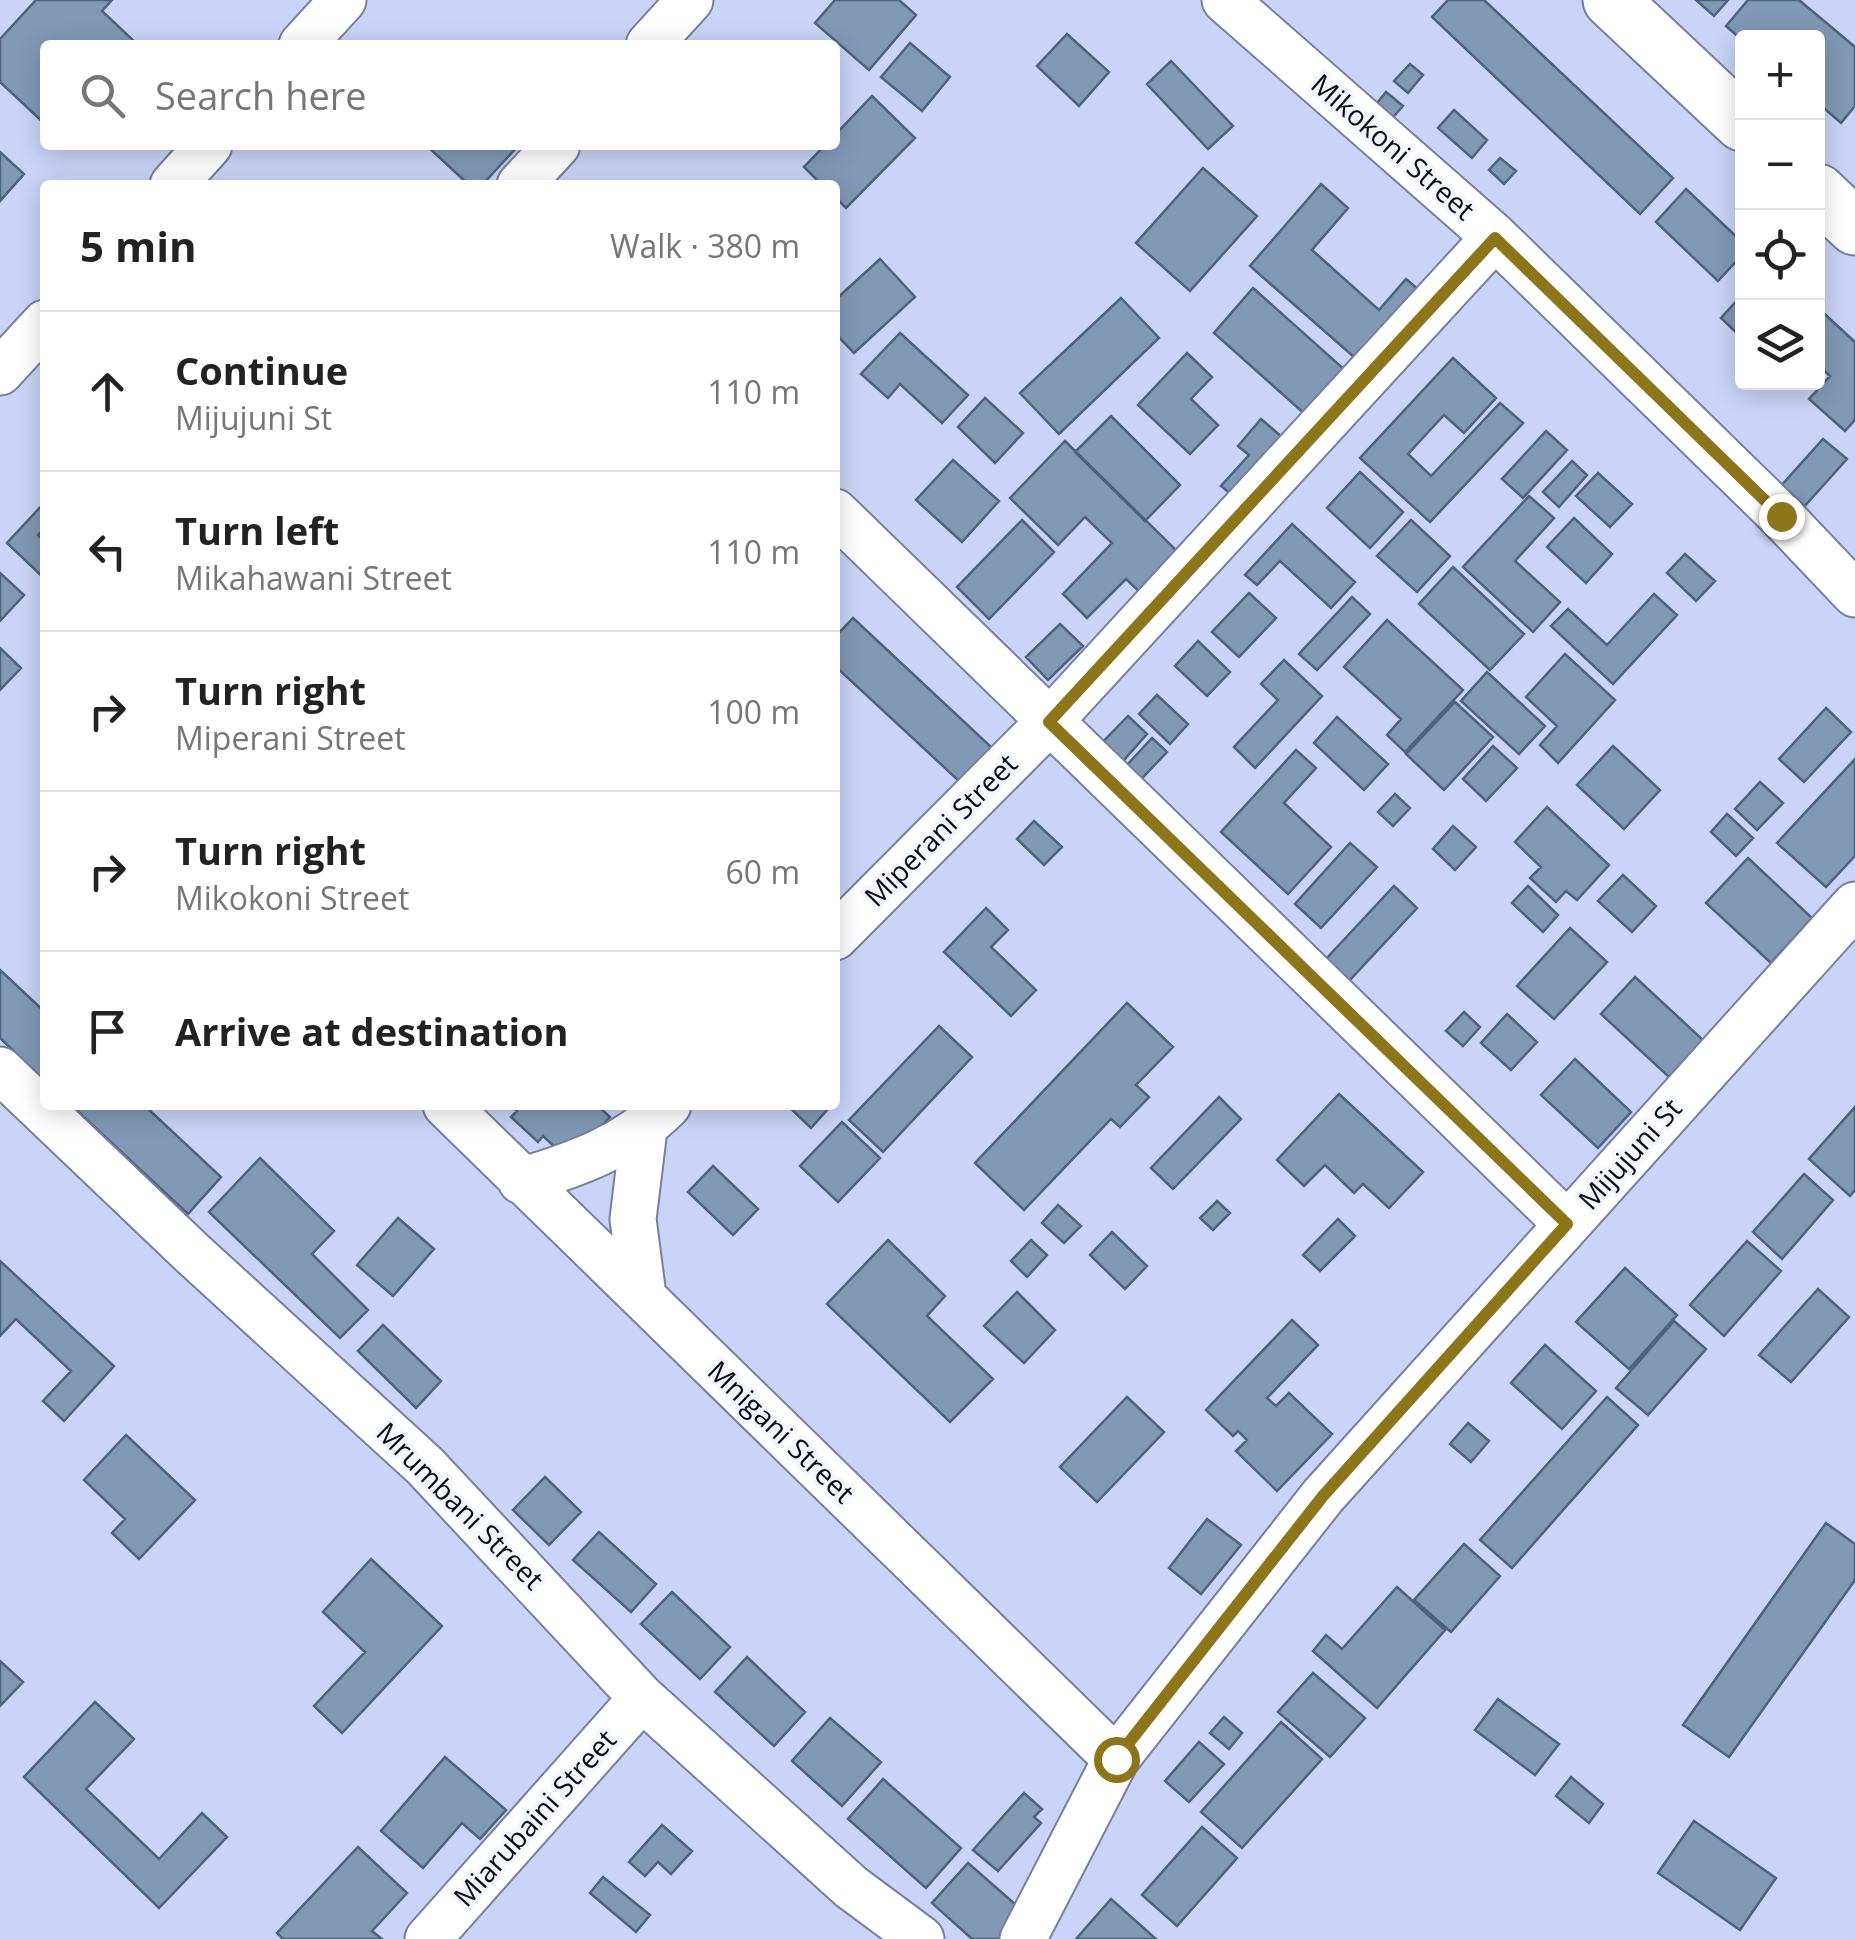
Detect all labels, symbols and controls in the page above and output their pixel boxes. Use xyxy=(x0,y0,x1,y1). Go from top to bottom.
map controls xyxy=(1735,30,1825,390)
button: + xyxy=(1735,30,1825,120)
search box xyxy=(40,40,840,150)
street label: Mikokoni Street xyxy=(1304,65,1484,228)
icon: search xyxy=(75,68,130,123)
text: Search here xyxy=(155,69,367,121)
button: − xyxy=(1735,120,1825,210)
button: locate xyxy=(1735,210,1825,300)
text: 5 min xyxy=(80,217,197,274)
text: Walk · 380 m xyxy=(610,224,800,267)
button: layers xyxy=(1735,300,1825,390)
text: Continue xyxy=(175,344,348,396)
icon: ahead xyxy=(80,364,135,419)
text: 110 m xyxy=(707,370,800,413)
text: Mijujuni St xyxy=(175,396,332,439)
route end xyxy=(1759,494,1805,540)
text: Turn left xyxy=(175,504,339,556)
icon: left xyxy=(80,524,135,579)
text: 110 m xyxy=(707,530,800,573)
text: Mikahawani Street xyxy=(175,556,452,599)
text: Turn right xyxy=(175,664,366,716)
icon: right xyxy=(80,684,135,739)
text: 100 m xyxy=(707,690,800,733)
text: Miperani Street xyxy=(175,716,406,759)
street label: Miperani Street xyxy=(856,744,1025,914)
text: Turn right xyxy=(175,824,366,876)
icon: right xyxy=(80,844,135,899)
text: 60 m xyxy=(725,850,800,893)
text: Mikokoni Street xyxy=(175,876,409,919)
icon: arrive xyxy=(80,1004,135,1059)
text: Arrive at destination xyxy=(175,1005,569,1057)
street label: Mijujuni St xyxy=(1569,1089,1689,1217)
street label: Mnigani Street xyxy=(700,1352,863,1511)
street label: Mrumbani Street xyxy=(369,1413,553,1597)
street label: Miarubaini Street xyxy=(445,1721,624,1914)
route start xyxy=(1094,1737,1140,1783)

